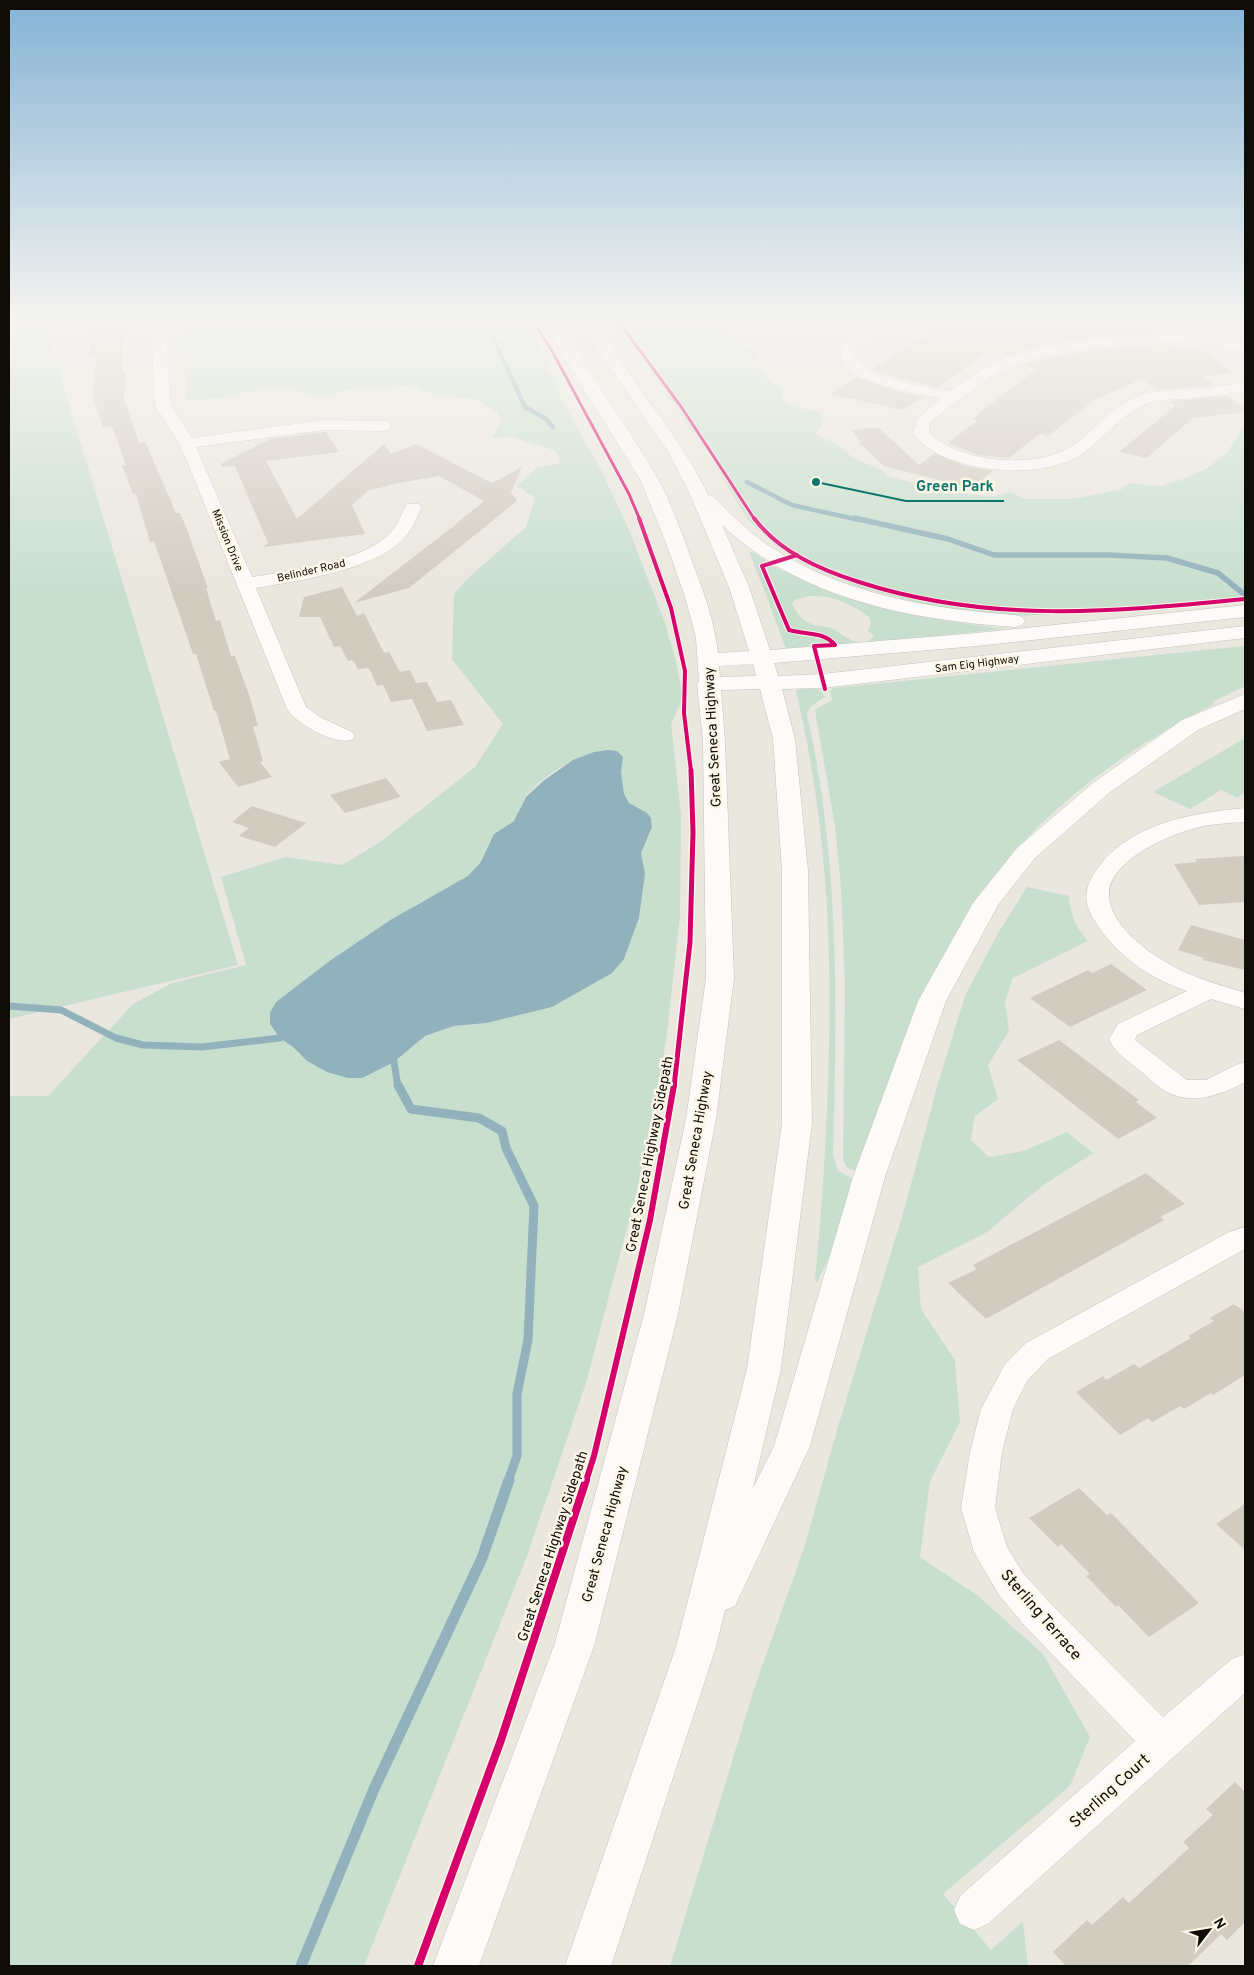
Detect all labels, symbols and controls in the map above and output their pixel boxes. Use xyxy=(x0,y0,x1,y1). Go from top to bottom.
callout: Green Park xyxy=(906,471,1004,501)
text: Green Park xyxy=(916,478,994,497)
street label: Mission Drive xyxy=(208,507,246,574)
street label: Belinder Road xyxy=(276,556,347,586)
street label: Sam Eig Highway xyxy=(934,652,1020,676)
street label: Great Seneca Highway xyxy=(701,666,726,808)
street label: Great Seneca Highway Sidepath xyxy=(623,1055,678,1254)
street label: Great Seneca Highway xyxy=(676,1069,717,1211)
street label: Great Seneca Highway Sidepath xyxy=(514,1449,592,1644)
street label: Great Seneca Highway xyxy=(579,1464,632,1605)
street label: Sterling Terrace xyxy=(996,1566,1085,1665)
street label: Sterling Court xyxy=(1066,1750,1155,1833)
north arrow xyxy=(1184,1905,1234,1955)
text: N xyxy=(1209,1915,1229,1933)

